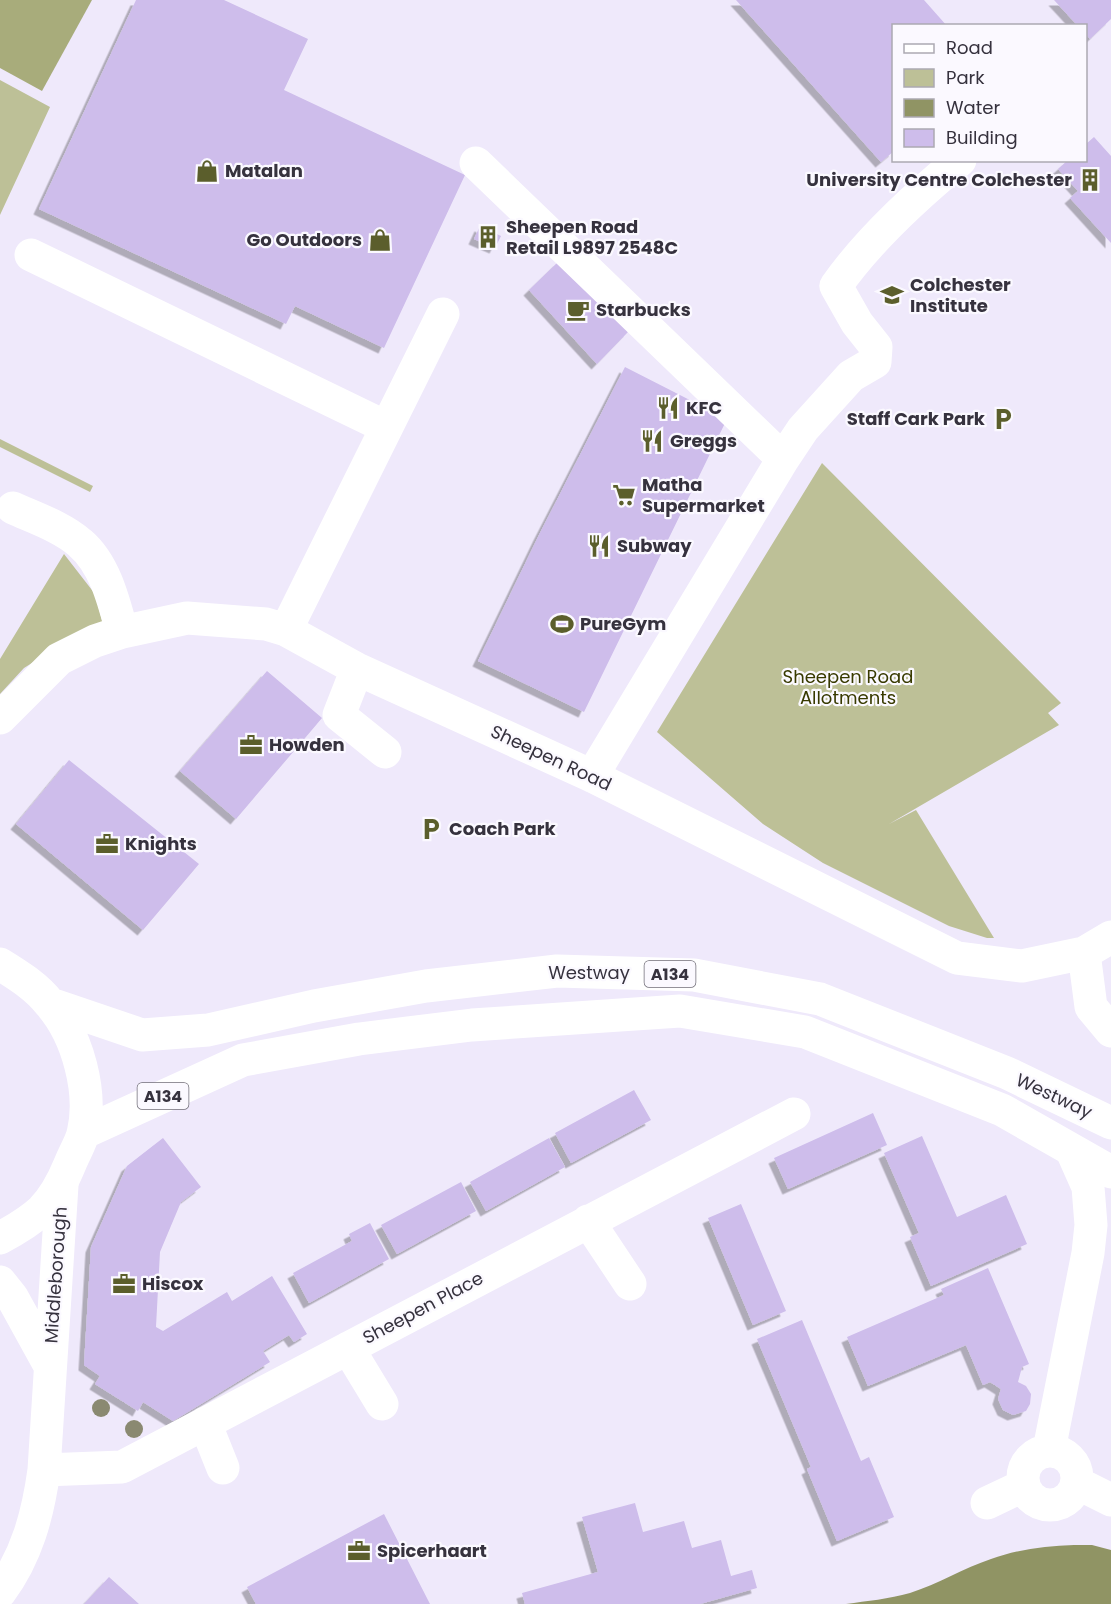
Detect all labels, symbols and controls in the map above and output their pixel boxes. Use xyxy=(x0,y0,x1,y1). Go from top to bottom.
legend xyxy=(892,24,1087,162)
text: Road xyxy=(946,35,993,60)
text: Park xyxy=(946,65,985,90)
text: Water xyxy=(946,95,1000,120)
text: Building xyxy=(946,125,1018,150)
shop icon: Matalan xyxy=(194,158,220,184)
place label: Matalan xyxy=(225,158,303,183)
place label: University Centre Colchester xyxy=(806,167,1072,192)
building icon: University Centre Colchester xyxy=(1077,167,1103,193)
place label: Sheepen Road Retail L9897 2548C xyxy=(506,214,678,260)
building icon: Sheepen Road Retail L9897 2548C xyxy=(475,224,501,250)
place label: Go Outdoors xyxy=(247,227,362,252)
shop icon: Go Outdoors xyxy=(367,227,393,253)
place label: Colchester Institute xyxy=(910,272,1011,318)
school or university icon: Colchester Institute xyxy=(879,282,905,308)
cafe icon: Starbucks xyxy=(565,297,591,323)
place label: Starbucks xyxy=(596,297,691,322)
restaurant icon: KFC xyxy=(655,395,681,421)
place label: KFC xyxy=(686,395,722,420)
place label: Staff Cark Park xyxy=(847,406,986,431)
parking icon: Staff Cark Park xyxy=(990,406,1016,432)
restaurant icon: Greggs xyxy=(639,428,665,454)
place label: Greggs xyxy=(670,428,737,453)
place label: Matha Supermarket xyxy=(642,472,765,518)
supermarket icon: Matha Supermarket xyxy=(611,482,637,508)
restaurant icon: Subway xyxy=(586,533,612,559)
place label: Subway xyxy=(617,533,692,558)
sports icon: PureGym xyxy=(549,611,575,637)
place label: PureGym xyxy=(580,611,666,636)
park label: Sheepen Road Allotments xyxy=(783,664,913,710)
street label: Sheepen Road xyxy=(487,719,616,797)
office icon: Howden xyxy=(238,732,264,758)
place label: Howden xyxy=(269,732,345,757)
parking icon: Coach Park xyxy=(418,816,444,842)
place label: Coach Park xyxy=(449,816,556,841)
office icon: Knights xyxy=(94,831,120,857)
place label: Knights xyxy=(125,831,197,856)
street label: Westway xyxy=(548,960,630,985)
road number: A134 xyxy=(644,961,696,987)
street label: Westway xyxy=(1012,1067,1097,1124)
road number: A134 xyxy=(138,1083,188,1109)
street label: Middleborough xyxy=(38,1206,73,1344)
street label: Sheepen Place xyxy=(358,1265,487,1350)
office icon: Hiscox xyxy=(111,1271,137,1297)
place label: Hiscox xyxy=(142,1271,204,1296)
office icon: Spicerhaart xyxy=(346,1538,372,1564)
place label: Spicerhaart xyxy=(377,1538,487,1563)

